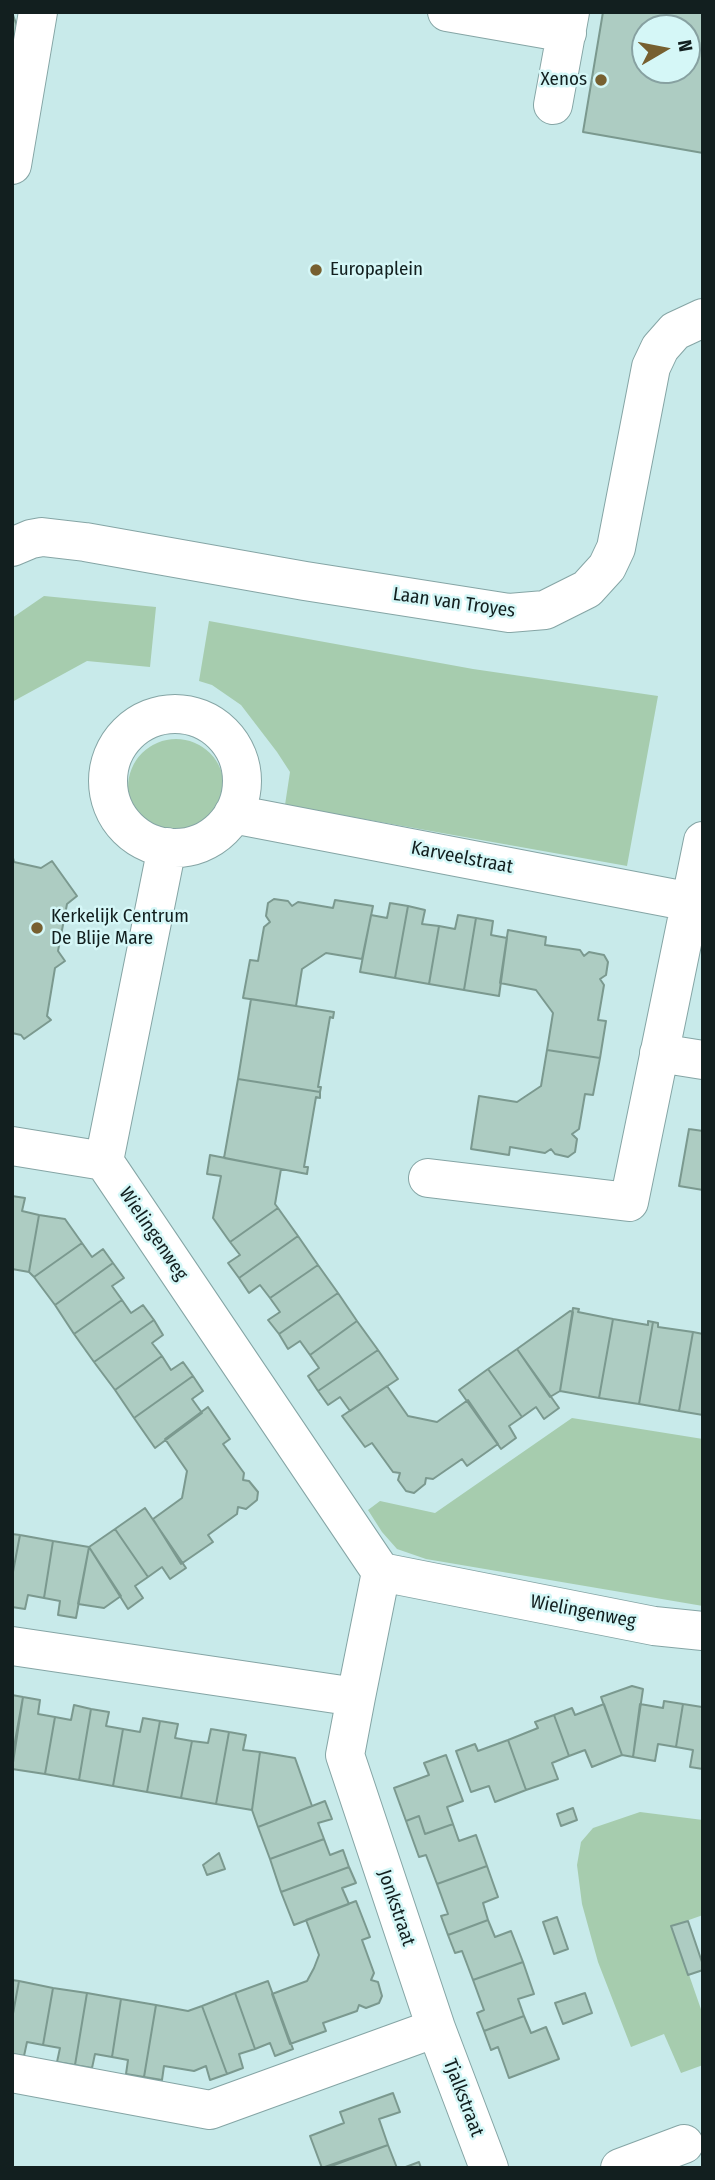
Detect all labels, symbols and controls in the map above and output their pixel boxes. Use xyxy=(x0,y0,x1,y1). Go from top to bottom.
north arrow xyxy=(631,14,701,84)
text: N xyxy=(673,38,698,53)
place label: Xenos xyxy=(540,69,587,91)
marker: Xenos xyxy=(593,72,609,88)
place label: Europaplein xyxy=(330,259,423,281)
marker: Europaplein xyxy=(308,262,324,278)
street label: Laan van Troyes xyxy=(391,583,517,623)
street label: Karveelstraat xyxy=(409,837,515,879)
place label: Kerkelijk Centrum De Blije Mare xyxy=(51,906,189,950)
marker: Kerkelijk Centrum De Blije Mare xyxy=(29,920,45,936)
street label: Wielingenweg xyxy=(114,1183,192,1285)
street label: Wielingenweg xyxy=(528,1591,638,1633)
street label: Jonkstraat xyxy=(372,1867,420,1949)
street label: Tjalkstraat xyxy=(438,2056,488,2140)

